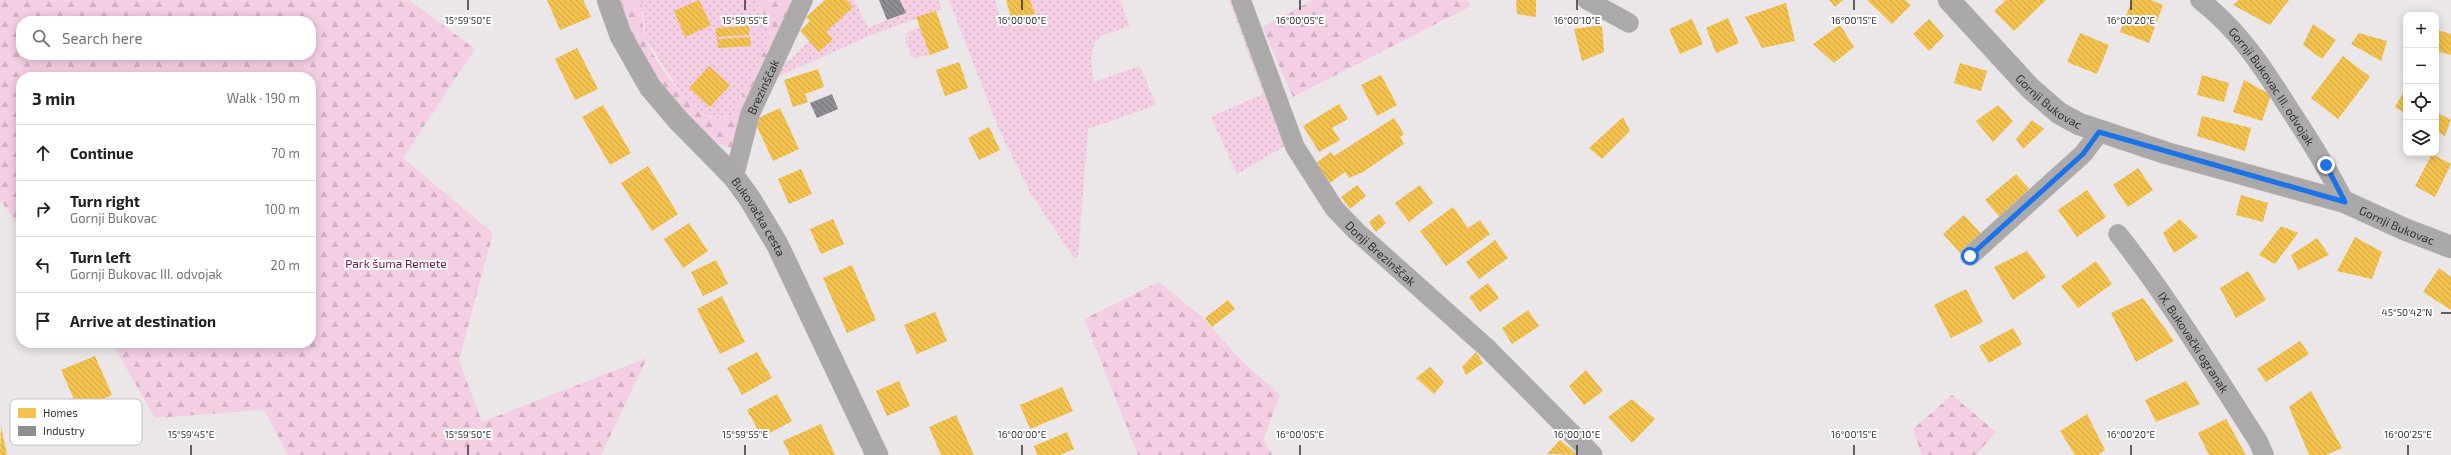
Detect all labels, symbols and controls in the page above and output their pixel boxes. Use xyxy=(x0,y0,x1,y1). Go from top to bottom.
map controls xyxy=(2403,12,2439,156)
button: + xyxy=(2403,12,2439,48)
text: 15°59'50"E xyxy=(445,14,492,26)
text: 15°59'55"E xyxy=(722,14,768,26)
text: 16°00'00"E xyxy=(998,14,1047,26)
text: 16°00'05"E xyxy=(1276,14,1324,26)
text: 16°00'10"E xyxy=(1554,14,1601,26)
text: 16°00'15"E xyxy=(1831,14,1877,26)
text: 16°00'20"E xyxy=(2107,14,2156,26)
search box xyxy=(16,16,316,60)
street label: Gornji Bukovac III. odvojak xyxy=(2226,24,2318,148)
icon: search xyxy=(30,27,52,49)
text: Search here xyxy=(62,29,143,47)
button: − xyxy=(2403,48,2439,84)
street label: Brezinščak xyxy=(744,57,782,117)
street label: Gornji Bukovac xyxy=(2013,71,2085,131)
button: locate xyxy=(2403,84,2439,120)
text: 3 min xyxy=(32,88,75,108)
text: Walk · 190 m xyxy=(227,90,300,106)
button: layers xyxy=(2403,120,2439,156)
icon: ahead xyxy=(32,142,54,164)
text: Continue xyxy=(70,144,133,162)
text: 70 m xyxy=(271,145,300,161)
route end xyxy=(2317,156,2335,174)
street label: Bukovačka cesta xyxy=(729,174,789,258)
text: Turn right xyxy=(70,192,140,210)
icon: right xyxy=(32,198,54,220)
text: 100 m xyxy=(265,201,300,217)
street label: Gornji Bukovac xyxy=(2357,203,2437,247)
text: Gornji Bukovac xyxy=(70,210,157,226)
street label: Donji Brezinščak xyxy=(1343,218,1419,288)
route start xyxy=(1961,247,1979,265)
text: Turn left xyxy=(70,248,131,266)
icon: left xyxy=(32,254,54,276)
park label: Park šuma Remete xyxy=(345,256,447,270)
text: 20 m xyxy=(271,257,300,273)
text: Gornji Bukovac III. odvojak xyxy=(70,266,222,282)
street label: IX. Bukovački ogranak xyxy=(2155,289,2232,395)
text: 45°50'42"N xyxy=(2382,306,2432,318)
icon: arrive xyxy=(32,310,54,332)
text: Arrive at destination xyxy=(70,312,216,330)
legend xyxy=(10,399,142,445)
text: Homes xyxy=(43,406,78,419)
text: Industry xyxy=(43,424,85,437)
text: 15°59'45"E xyxy=(168,428,215,440)
text: 15°59'50"E xyxy=(445,428,492,440)
text: 15°59'55"E xyxy=(722,428,768,440)
text: 16°00'00"E xyxy=(998,428,1047,440)
text: 16°00'05"E xyxy=(1276,428,1324,440)
text: 16°00'10"E xyxy=(1554,428,1601,440)
text: 16°00'15"E xyxy=(1831,428,1877,440)
text: 16°00'20"E xyxy=(2107,428,2156,440)
text: 16°00'25"E xyxy=(2384,428,2432,440)

